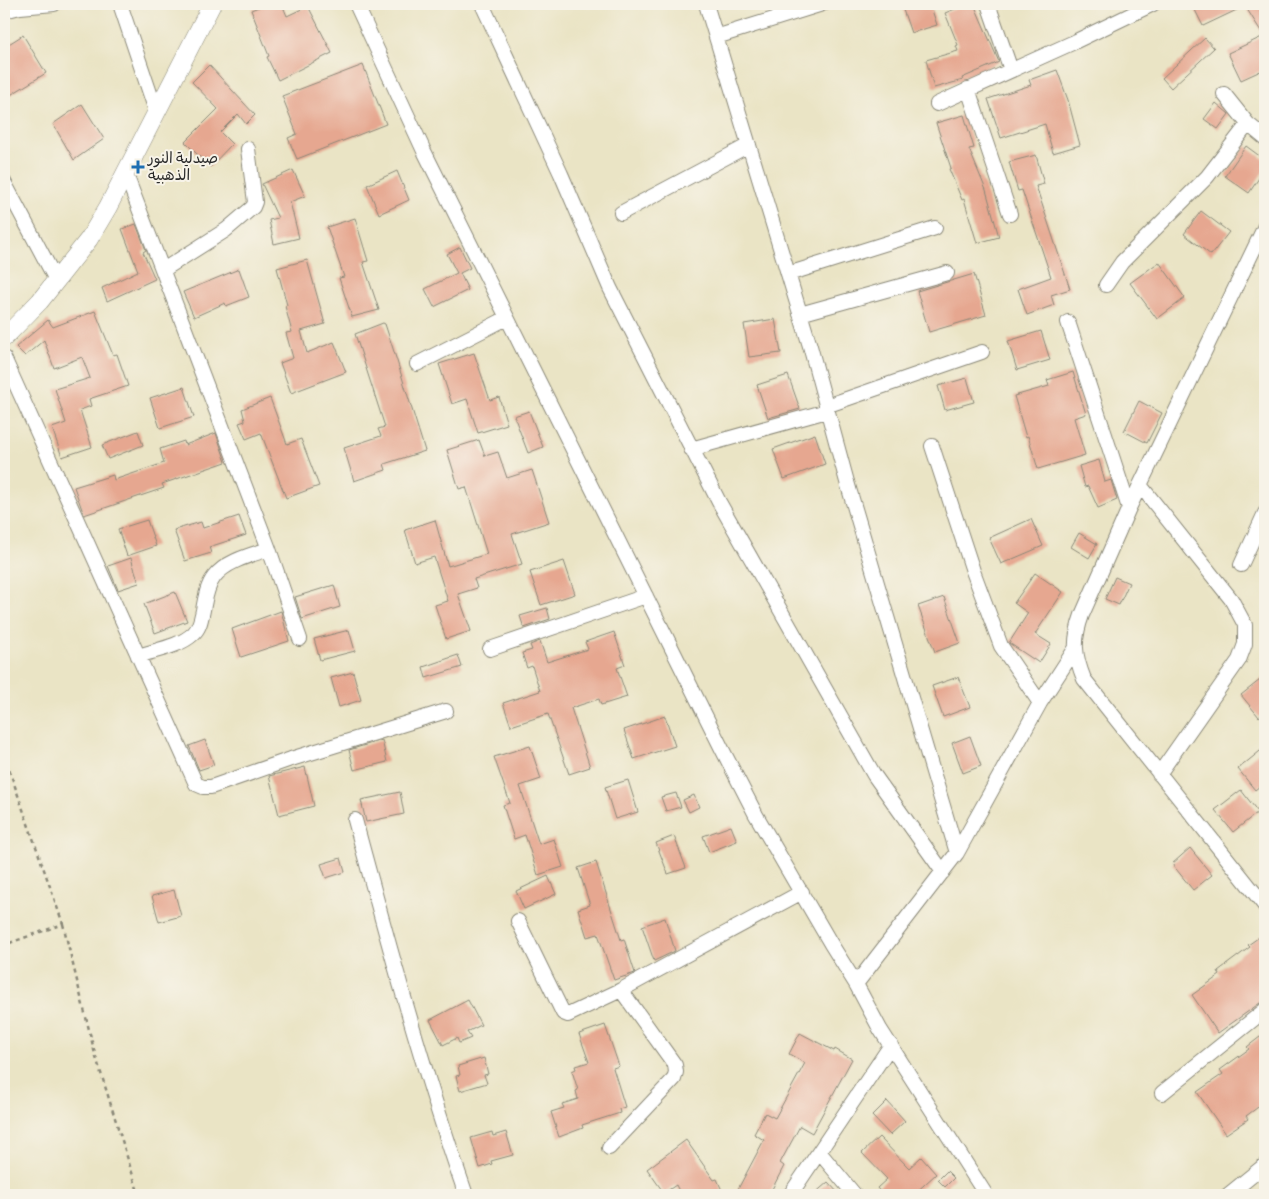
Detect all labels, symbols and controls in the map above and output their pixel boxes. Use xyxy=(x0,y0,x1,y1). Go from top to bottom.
place label: صيدلية النور الذهبية xyxy=(147,149,218,185)
marker: صيدلية النور الذهبية xyxy=(132,161,144,173)

